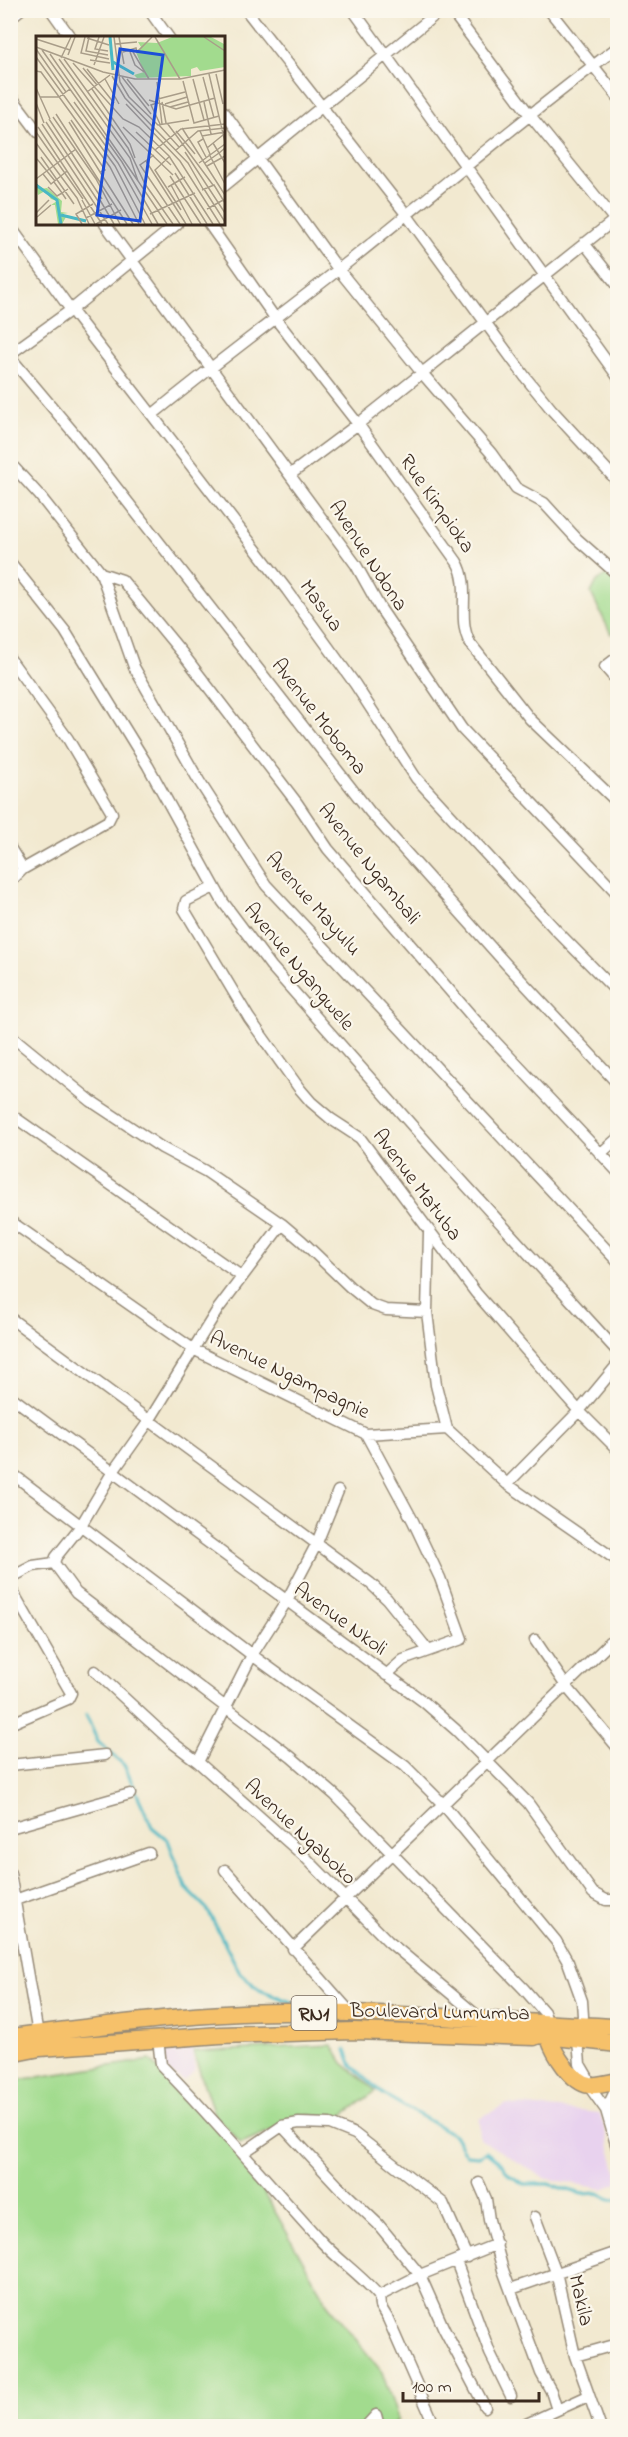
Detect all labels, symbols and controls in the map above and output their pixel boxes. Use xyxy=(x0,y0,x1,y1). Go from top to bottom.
inset map xyxy=(36,36,225,225)
street label: Rue Kimpioka xyxy=(391,449,481,560)
street label: Avenue Ndona xyxy=(320,495,414,617)
street label: Masua xyxy=(291,574,350,638)
street label: Avenue Moboma xyxy=(263,653,374,782)
street label: Avenue Ngambali xyxy=(308,797,427,933)
street label: Avenue Mayulu xyxy=(256,846,368,965)
street label: Avenue Ngangwele xyxy=(234,897,361,1040)
street label: Avenue Matuba xyxy=(364,1123,469,1248)
street label: Avenue Ngampagnie xyxy=(203,1324,375,1430)
street label: Avenue Nkoli xyxy=(287,1575,393,1664)
street label: Avenue Ngaboko xyxy=(235,1772,363,1894)
road number: RN1 xyxy=(292,1996,336,2030)
street label: Boulevard Lumumba xyxy=(349,1996,530,2030)
street label: Makila xyxy=(560,2272,601,2329)
scale bar xyxy=(403,2365,540,2403)
text: 100 m xyxy=(412,2375,452,2401)

